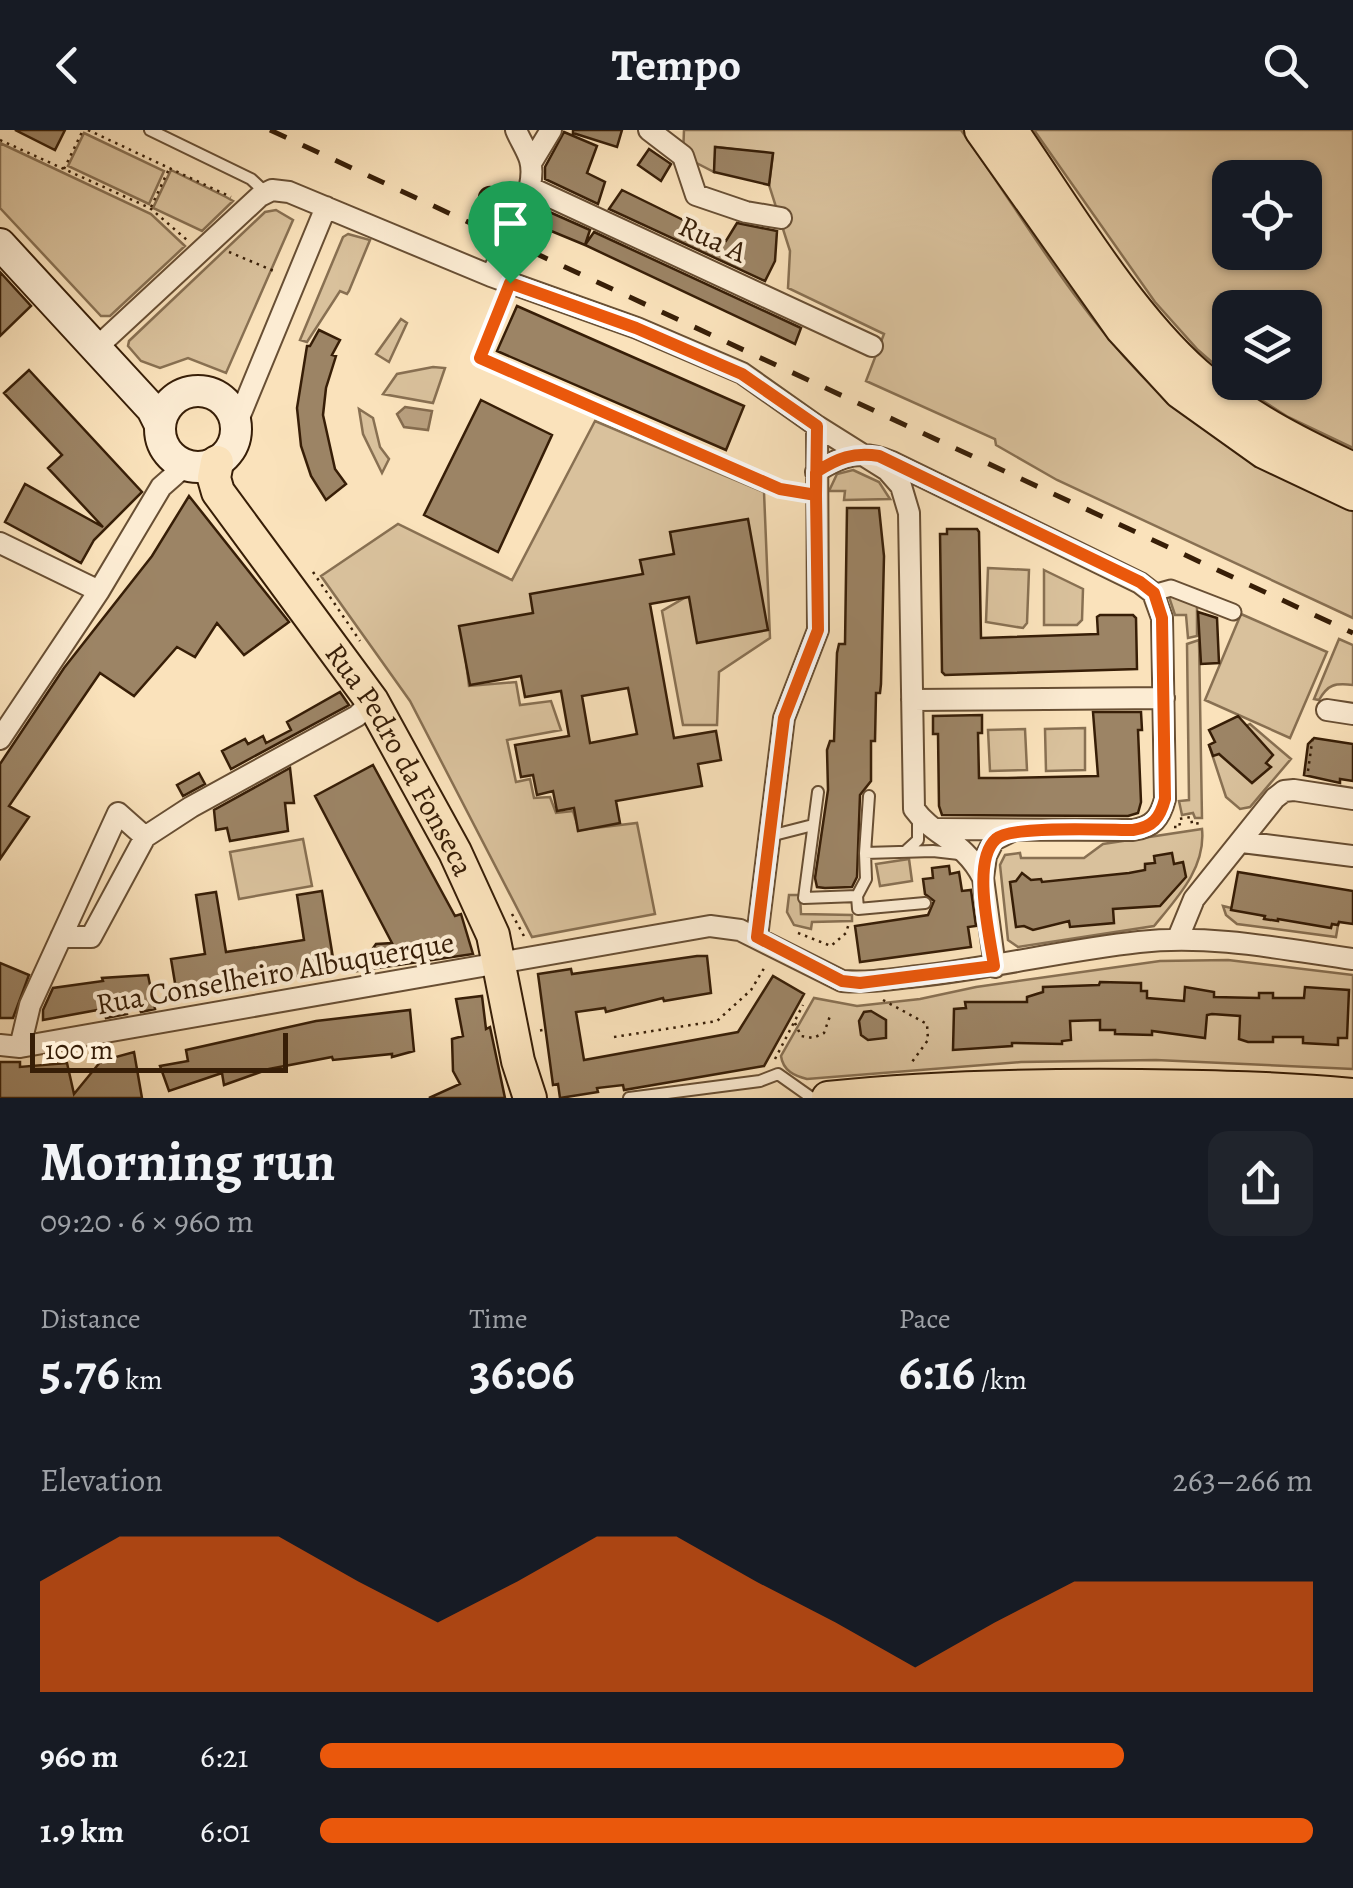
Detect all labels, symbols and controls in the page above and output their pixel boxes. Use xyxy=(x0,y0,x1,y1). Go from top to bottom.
text: Tempo xyxy=(612,34,741,96)
icon: back xyxy=(40,38,95,93)
icon: search xyxy=(1258,38,1313,93)
map controls xyxy=(1212,160,1322,400)
button: locate xyxy=(1212,160,1322,270)
pin xyxy=(468,181,553,284)
icon: arrive xyxy=(483,196,538,251)
street label: Rua A xyxy=(672,206,754,272)
button: layers xyxy=(1212,290,1322,400)
street label: Rua Pedro da Fonseca xyxy=(316,635,483,882)
street label: Rua Conselheiro Albuquerque xyxy=(93,922,457,1024)
scale bar xyxy=(30,1028,288,1073)
text: 100 m xyxy=(45,1031,113,1069)
text: Morning run xyxy=(40,1124,335,1199)
button: share xyxy=(1208,1131,1313,1236)
text: 09:20 · 6 × 960 m xyxy=(40,1199,254,1243)
text: Distance xyxy=(40,1300,140,1338)
text: Time xyxy=(469,1300,528,1338)
text: Pace xyxy=(899,1300,951,1338)
text: 5.76 xyxy=(40,1338,120,1406)
text: 36:06 xyxy=(469,1338,575,1406)
text: 6:16 xyxy=(899,1338,975,1406)
text: km xyxy=(120,1361,163,1399)
text: /km xyxy=(975,1361,1027,1399)
text: Elevation xyxy=(40,1458,163,1502)
text: 263–266 m xyxy=(1173,1458,1313,1502)
text: 960 m xyxy=(40,1734,118,1778)
text: 6:21 xyxy=(200,1734,249,1778)
text: 1.9 km xyxy=(40,1809,124,1853)
text: 6:01 xyxy=(200,1809,250,1853)

